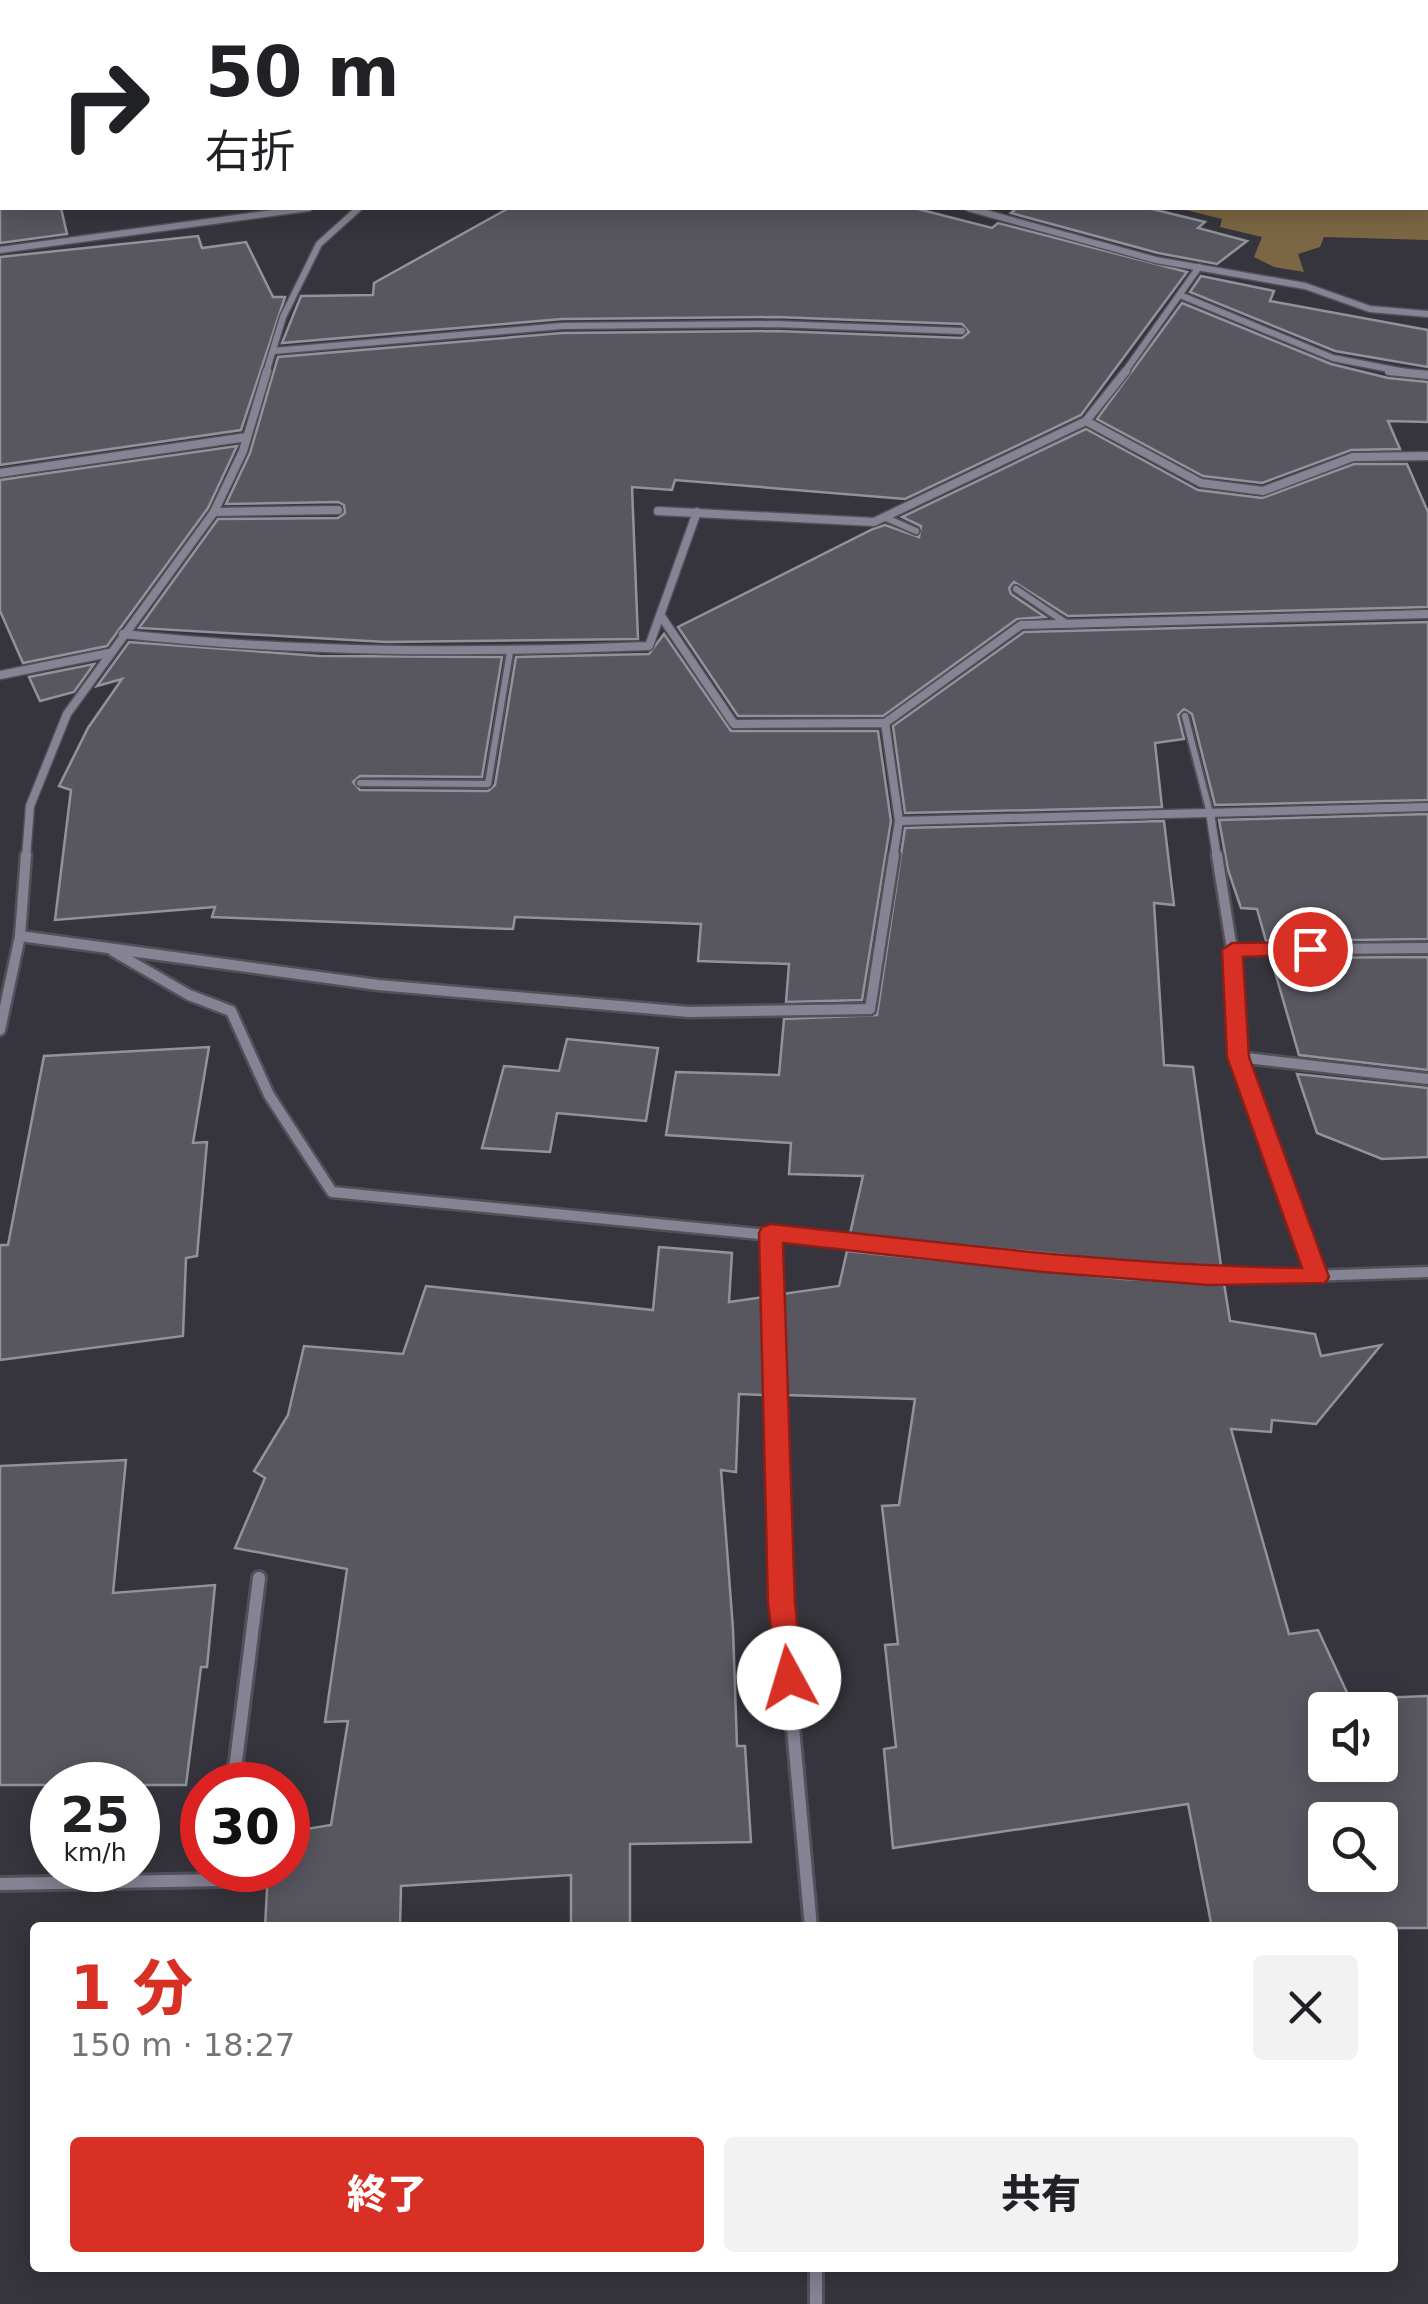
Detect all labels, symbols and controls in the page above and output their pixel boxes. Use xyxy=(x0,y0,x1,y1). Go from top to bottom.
text: 50 m xyxy=(205,31,400,113)
icon: right xyxy=(40,40,170,170)
text: 右折 xyxy=(205,125,295,178)
pin xyxy=(1268,907,1353,992)
icon: arrive xyxy=(1283,922,1338,977)
position arrow xyxy=(737,1626,841,1730)
map controls xyxy=(1308,1692,1398,1892)
button: sound xyxy=(1308,1692,1398,1782)
speed limit sign: 30 xyxy=(180,1762,310,1892)
text: 25 xyxy=(60,1786,130,1844)
button: search xyxy=(1308,1802,1398,1892)
text: km/h xyxy=(63,1838,127,1867)
text: 1 分 xyxy=(70,1953,193,2023)
button: close xyxy=(1253,1955,1358,2060)
text: 150 m · 18:27 xyxy=(70,2026,295,2064)
button: 終了 xyxy=(70,2137,704,2252)
button: 共有 xyxy=(724,2137,1358,2252)

